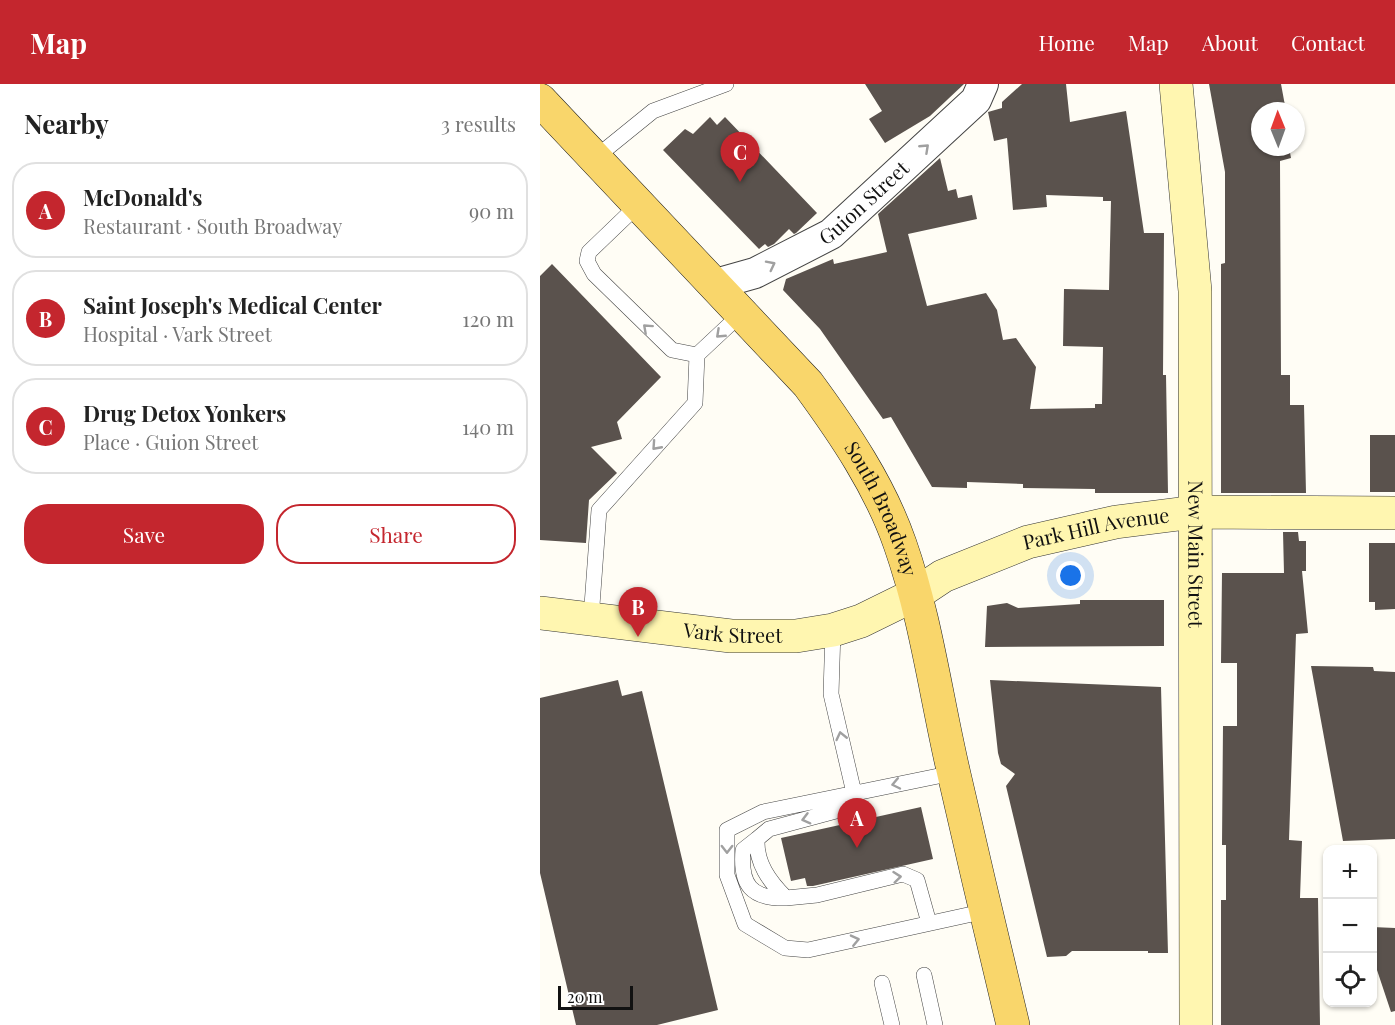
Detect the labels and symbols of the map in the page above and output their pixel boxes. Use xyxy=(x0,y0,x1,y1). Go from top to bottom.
north arrow xyxy=(1251,102,1305,156)
pin: C xyxy=(720,132,760,182)
one-way arrow xyxy=(918,144,929,155)
street label: Guion Street xyxy=(814,153,914,250)
one-way arrow xyxy=(765,261,775,272)
one-way arrow xyxy=(643,324,654,335)
one-way arrow xyxy=(716,327,726,338)
street label: South Broadway xyxy=(839,436,925,579)
one-way arrow xyxy=(652,440,663,450)
street label: New Main Street xyxy=(1183,480,1210,629)
street label: Park Hill Avenue xyxy=(1020,500,1171,555)
your location xyxy=(1056,561,1085,590)
pin: B xyxy=(618,588,658,637)
street label: Vark Street xyxy=(681,615,783,648)
one-way arrow xyxy=(835,732,848,742)
one-way arrow xyxy=(891,777,901,790)
pin: A xyxy=(838,798,876,848)
one-way arrow xyxy=(801,812,812,824)
one-way arrow xyxy=(721,845,733,854)
one-way arrow xyxy=(892,871,901,884)
one-way arrow xyxy=(849,935,859,948)
scale bar xyxy=(558,983,633,1010)

